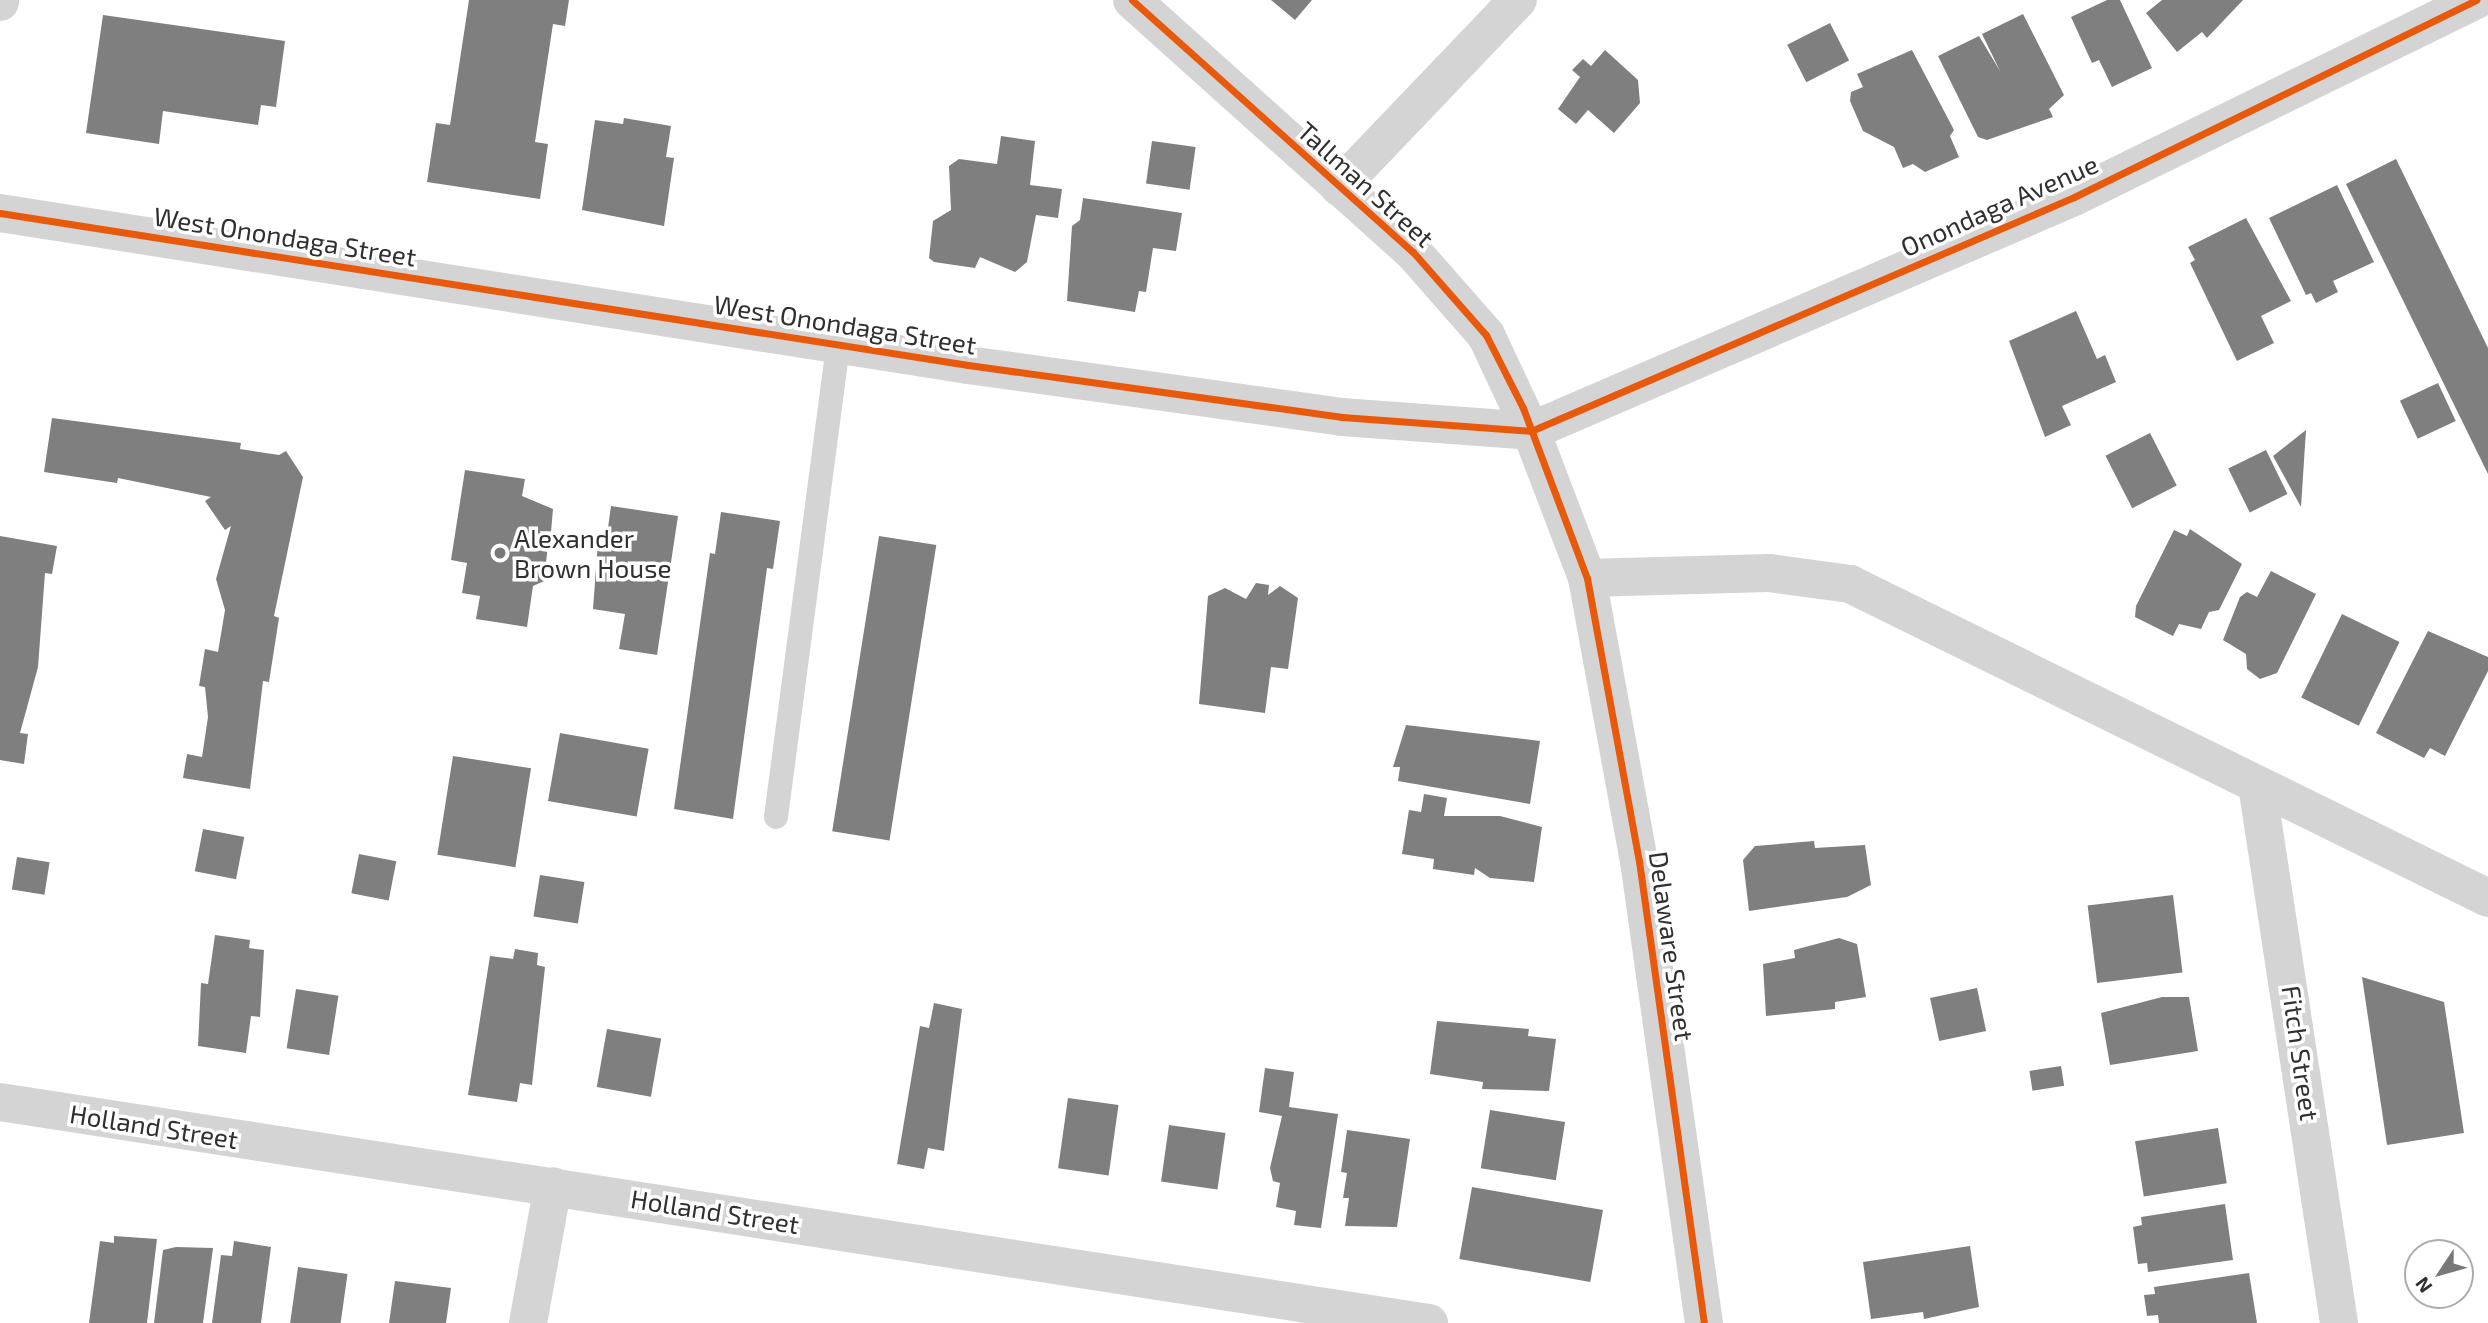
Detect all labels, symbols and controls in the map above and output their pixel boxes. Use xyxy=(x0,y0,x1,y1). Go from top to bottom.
street label: Tallman Street xyxy=(1291,115,1441,253)
street label: Onondaga Avenue xyxy=(1895,147,2103,263)
street label: West Onondaga Street xyxy=(152,200,418,272)
street label: West Onondaga Street xyxy=(712,288,978,360)
place label: Alexander Brown House xyxy=(514,522,671,584)
marker: Alexander Brown House xyxy=(492,545,508,561)
street label: Delaware Street xyxy=(1643,849,1701,1043)
street label: Fitch Street xyxy=(2276,983,2326,1123)
street label: Holland Street xyxy=(68,1097,240,1155)
street label: Holland Street xyxy=(629,1182,801,1240)
north arrow xyxy=(2404,1239,2474,1309)
text: N xyxy=(2410,1273,2437,1298)

